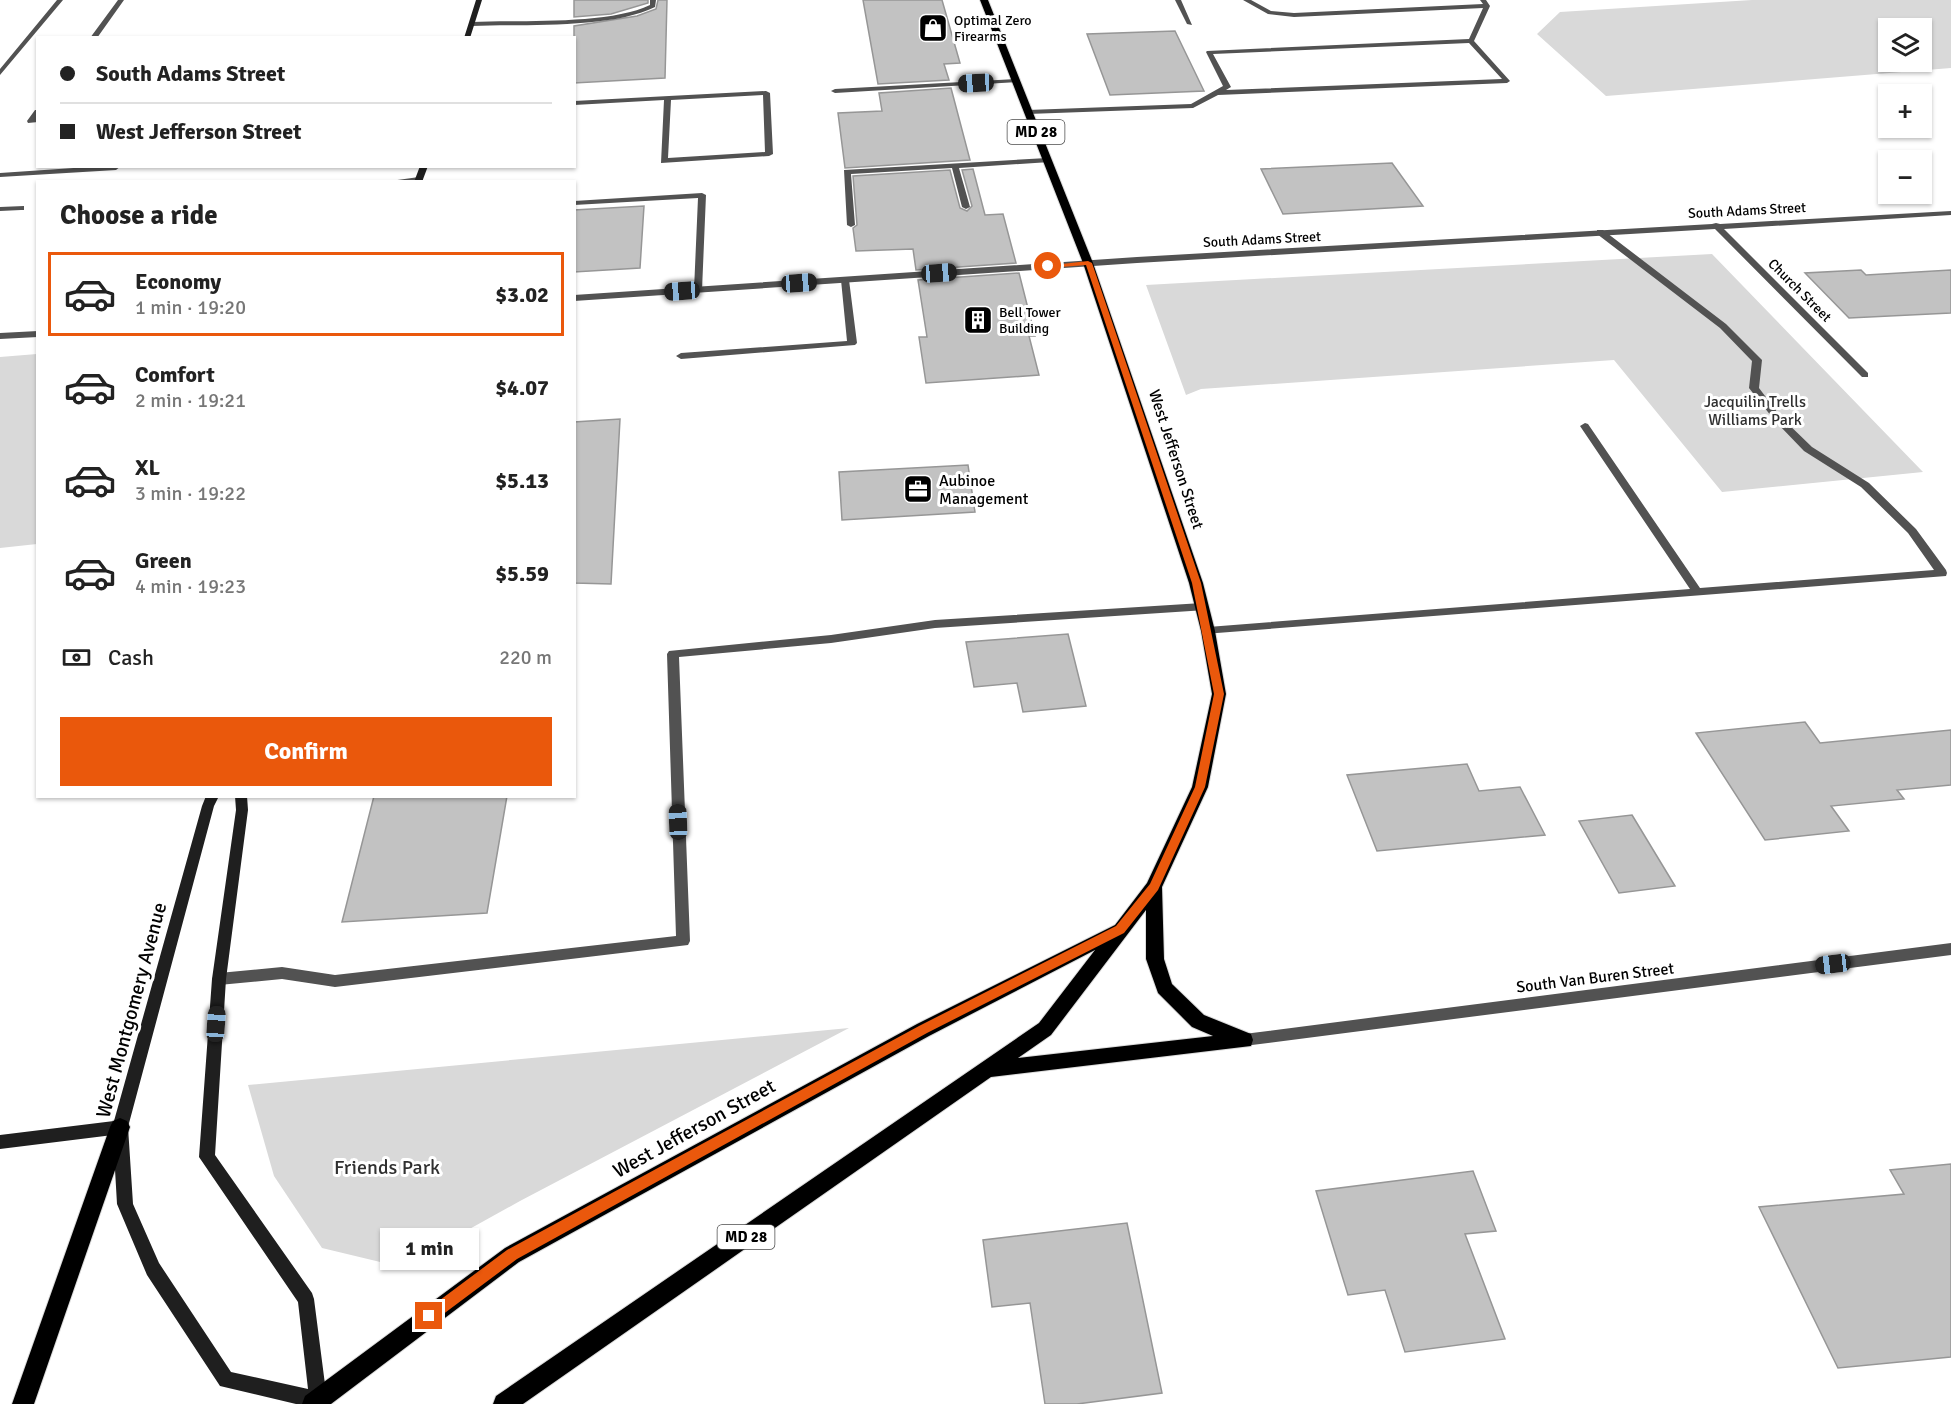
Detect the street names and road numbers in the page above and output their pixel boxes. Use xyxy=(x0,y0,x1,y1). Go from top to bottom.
road number: MD 28 xyxy=(1008,120,1064,144)
street label: South Adams Street xyxy=(1688,199,1807,222)
street label: South Adams Street xyxy=(1203,228,1322,251)
street label: Church Street xyxy=(1765,255,1835,326)
street label: West Jefferson Street xyxy=(1144,387,1208,532)
street label: West Montgomery Avenue xyxy=(91,900,172,1120)
street label: South Van Buren Street xyxy=(1515,958,1675,998)
street label: West Jefferson Street xyxy=(609,1073,780,1183)
road number: MD 28 xyxy=(718,1225,774,1249)

